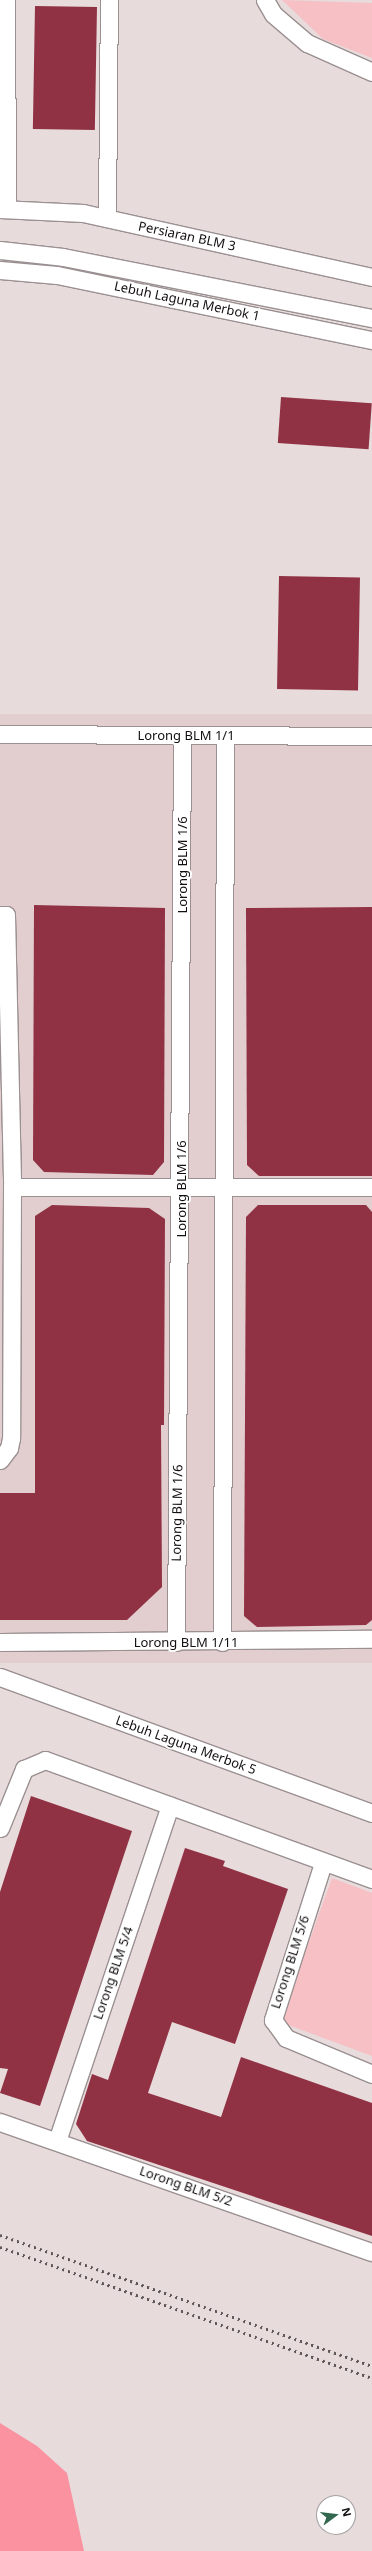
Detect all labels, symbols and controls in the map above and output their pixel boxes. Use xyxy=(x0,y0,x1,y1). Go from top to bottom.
street label: Persiaran BLM 3 xyxy=(137,218,237,254)
street label: Lebuh Laguna Merbok 1 xyxy=(113,278,261,324)
street label: Lorong BLM 1/1 xyxy=(137,727,235,743)
street label: Lorong BLM 1/6 xyxy=(174,816,190,914)
street label: Lorong BLM 1/6 xyxy=(173,1140,189,1238)
street label: Lorong BLM 1/6 xyxy=(168,1464,186,1562)
street label: Lorong BLM 1/11 xyxy=(134,1634,238,1650)
street label: Lebuh Laguna Merbok 5 xyxy=(114,1712,258,1778)
street label: Lorong BLM 5/6 xyxy=(268,1913,312,2011)
street label: Lorong BLM 5/4 xyxy=(90,1925,136,2021)
street label: Lorong BLM 5/2 xyxy=(138,2163,234,2209)
north arrow xyxy=(316,2495,356,2535)
text: N xyxy=(339,2506,356,2518)

